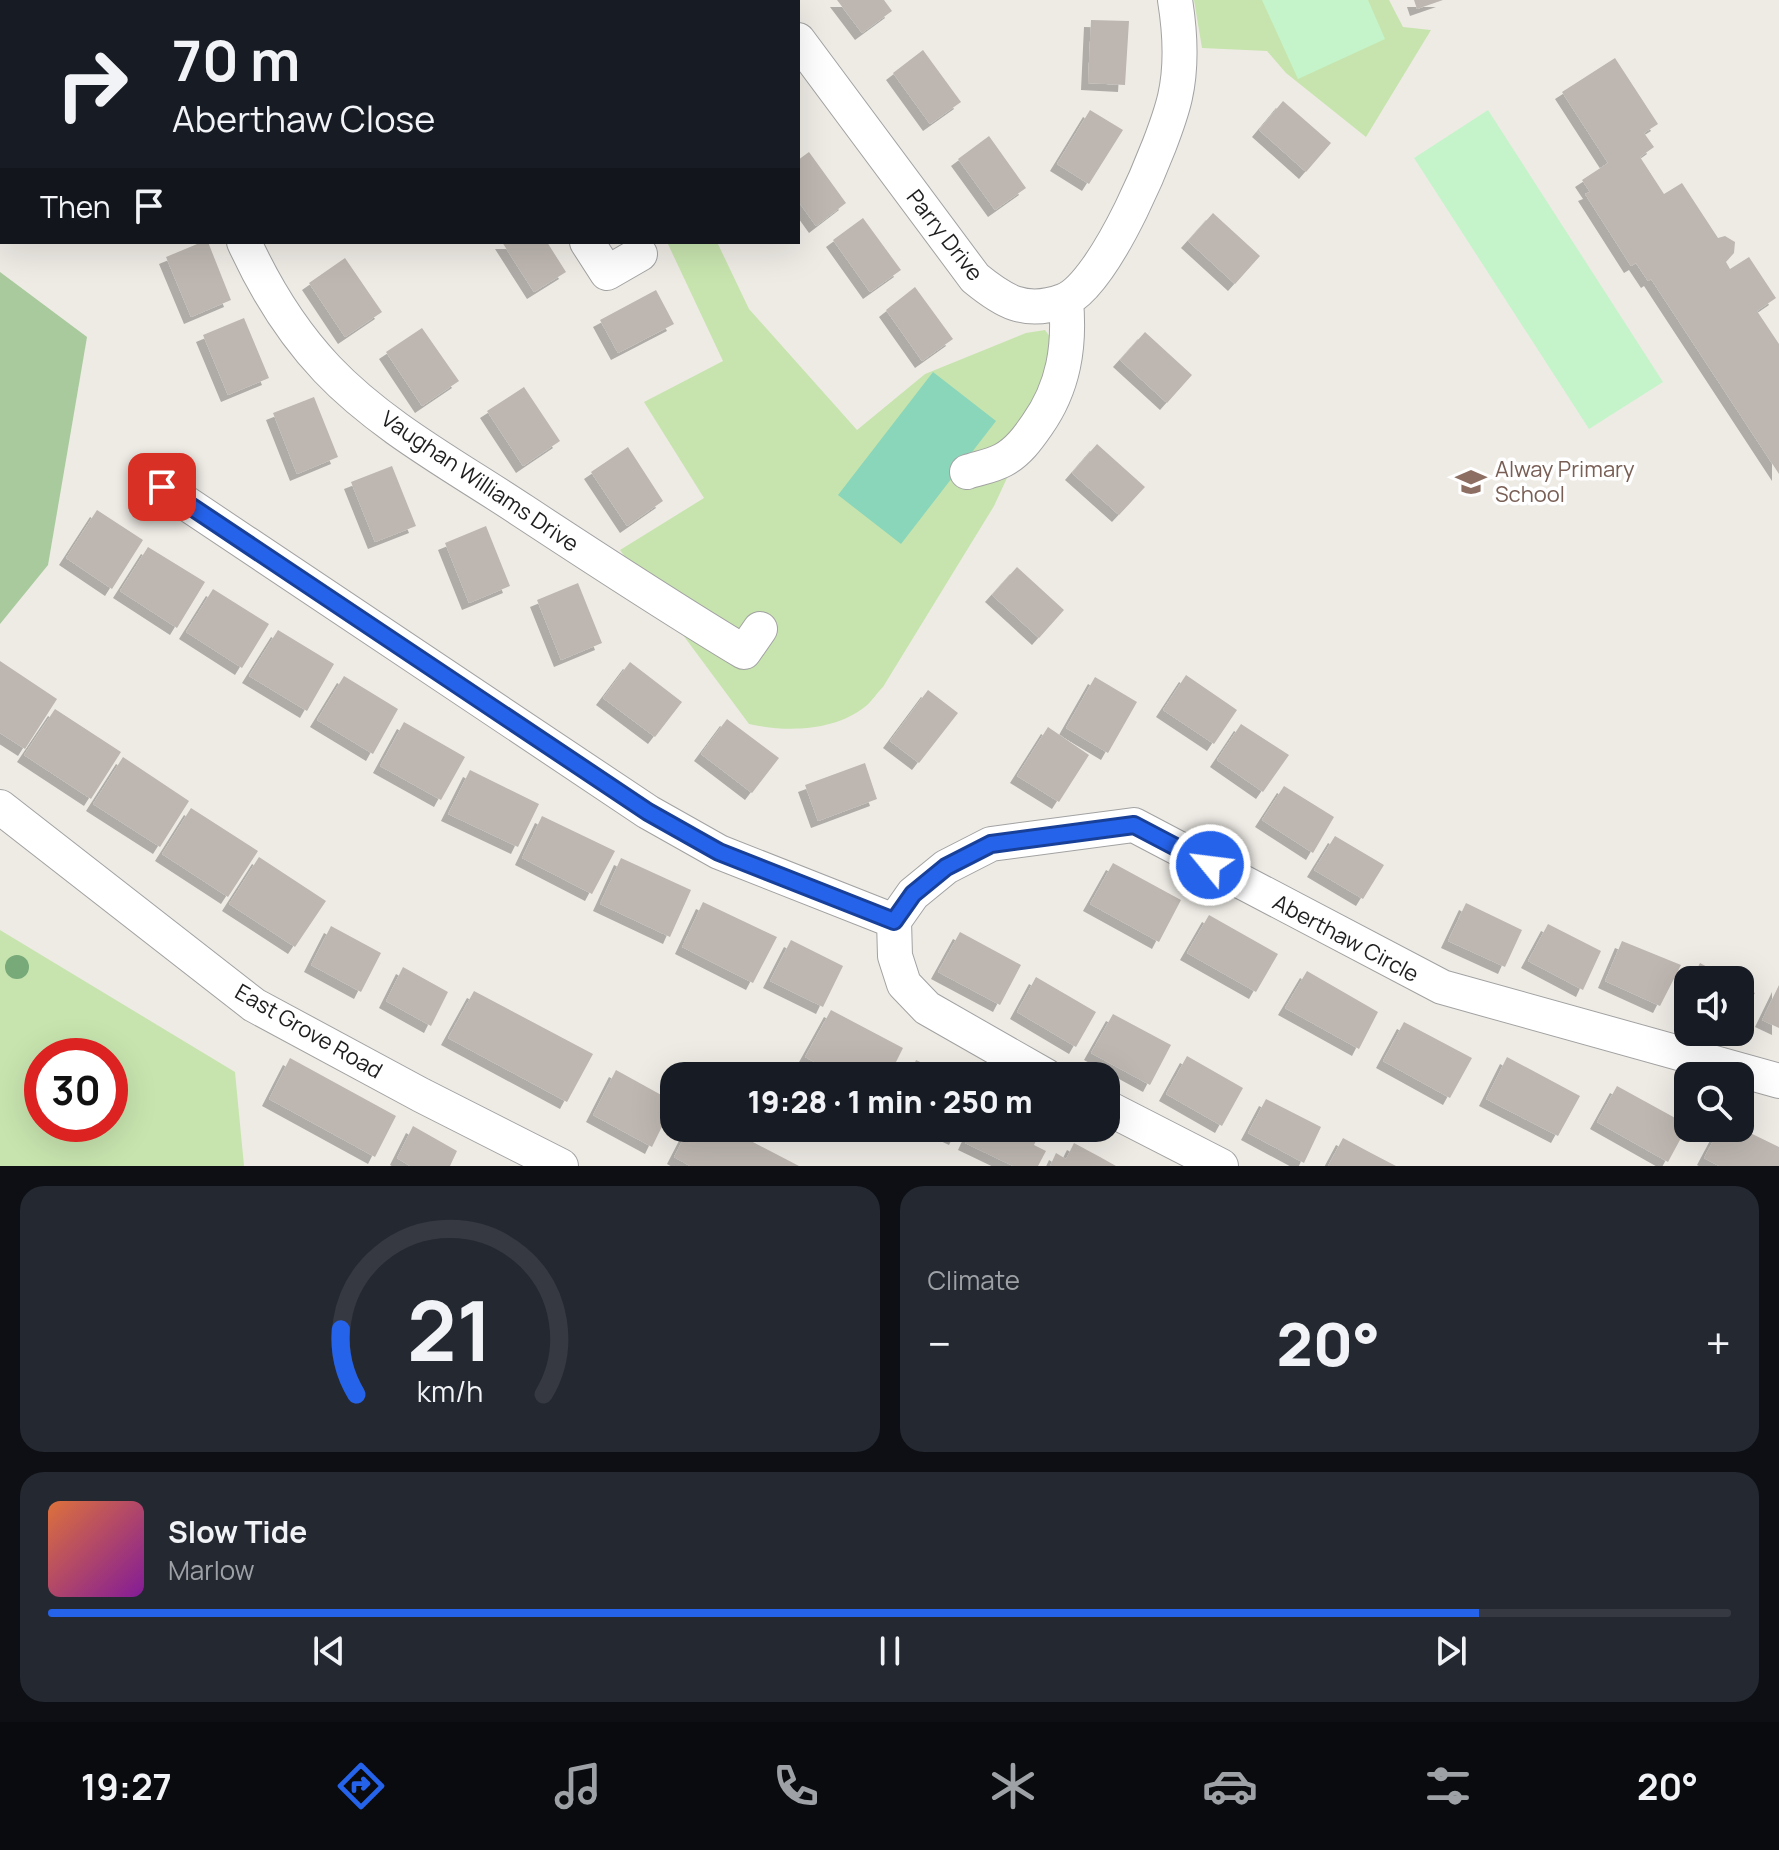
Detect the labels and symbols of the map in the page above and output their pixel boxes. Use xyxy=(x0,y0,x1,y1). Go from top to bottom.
street label: Parry Drive xyxy=(900,183,990,287)
street label: Vaughan Williams Drive xyxy=(375,404,585,558)
pin xyxy=(128,453,196,521)
place label: Alway Primary School xyxy=(1495,454,1635,509)
school or university icon: Alway Primary School xyxy=(1454,465,1488,499)
position arrow xyxy=(1168,823,1252,907)
street label: Aberthaw Circle xyxy=(1268,887,1424,989)
street label: East Grove Road xyxy=(230,977,388,1085)
speed limit sign: 30 xyxy=(24,1038,128,1142)

